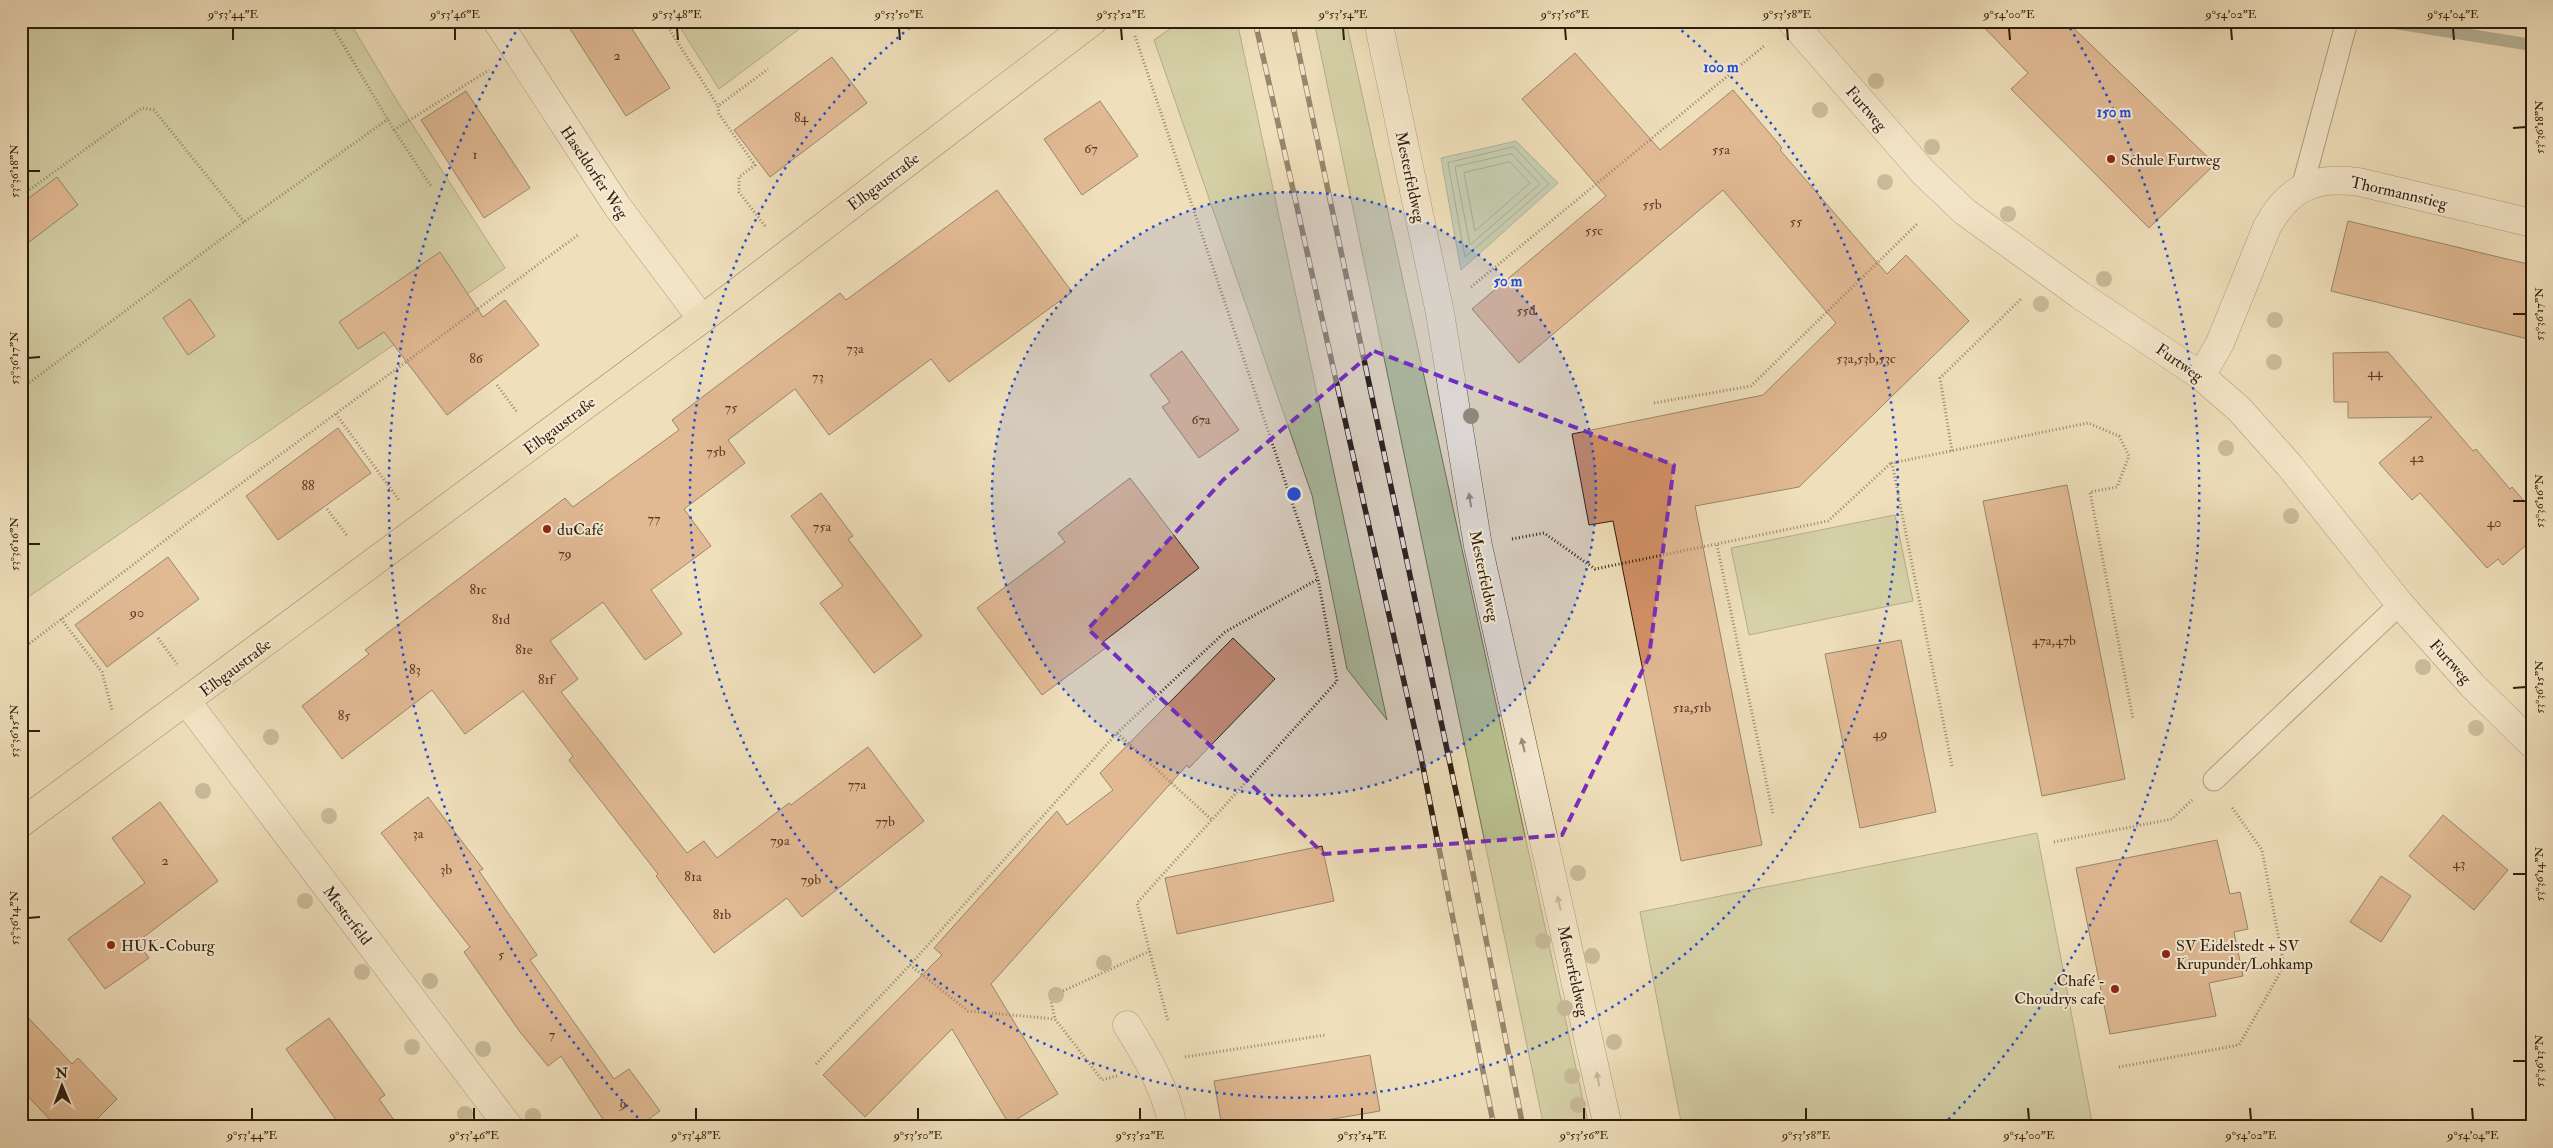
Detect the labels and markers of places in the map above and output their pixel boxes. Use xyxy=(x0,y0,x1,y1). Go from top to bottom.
place label: Schule Furtweg xyxy=(2121,150,2222,170)
marker: Schule Furtweg xyxy=(2105,153,2117,165)
centre of rings xyxy=(1285,485,1303,503)
place label: duCafé xyxy=(557,520,603,540)
marker: duCafé xyxy=(541,523,553,535)
place label: HUK-Coburg xyxy=(121,936,216,956)
place label: SV Eidelstedt + SV Krupunder/Lohkamp xyxy=(2176,936,2313,975)
marker: HUK-Coburg xyxy=(105,939,117,951)
marker: SV Eidelstedt + SV Krupunder/Lohkamp xyxy=(2160,948,2172,960)
place label: Chafé - Choudrys cafe xyxy=(2014,971,2105,1009)
marker: Chafé - Choudrys cafe xyxy=(2109,983,2121,995)

